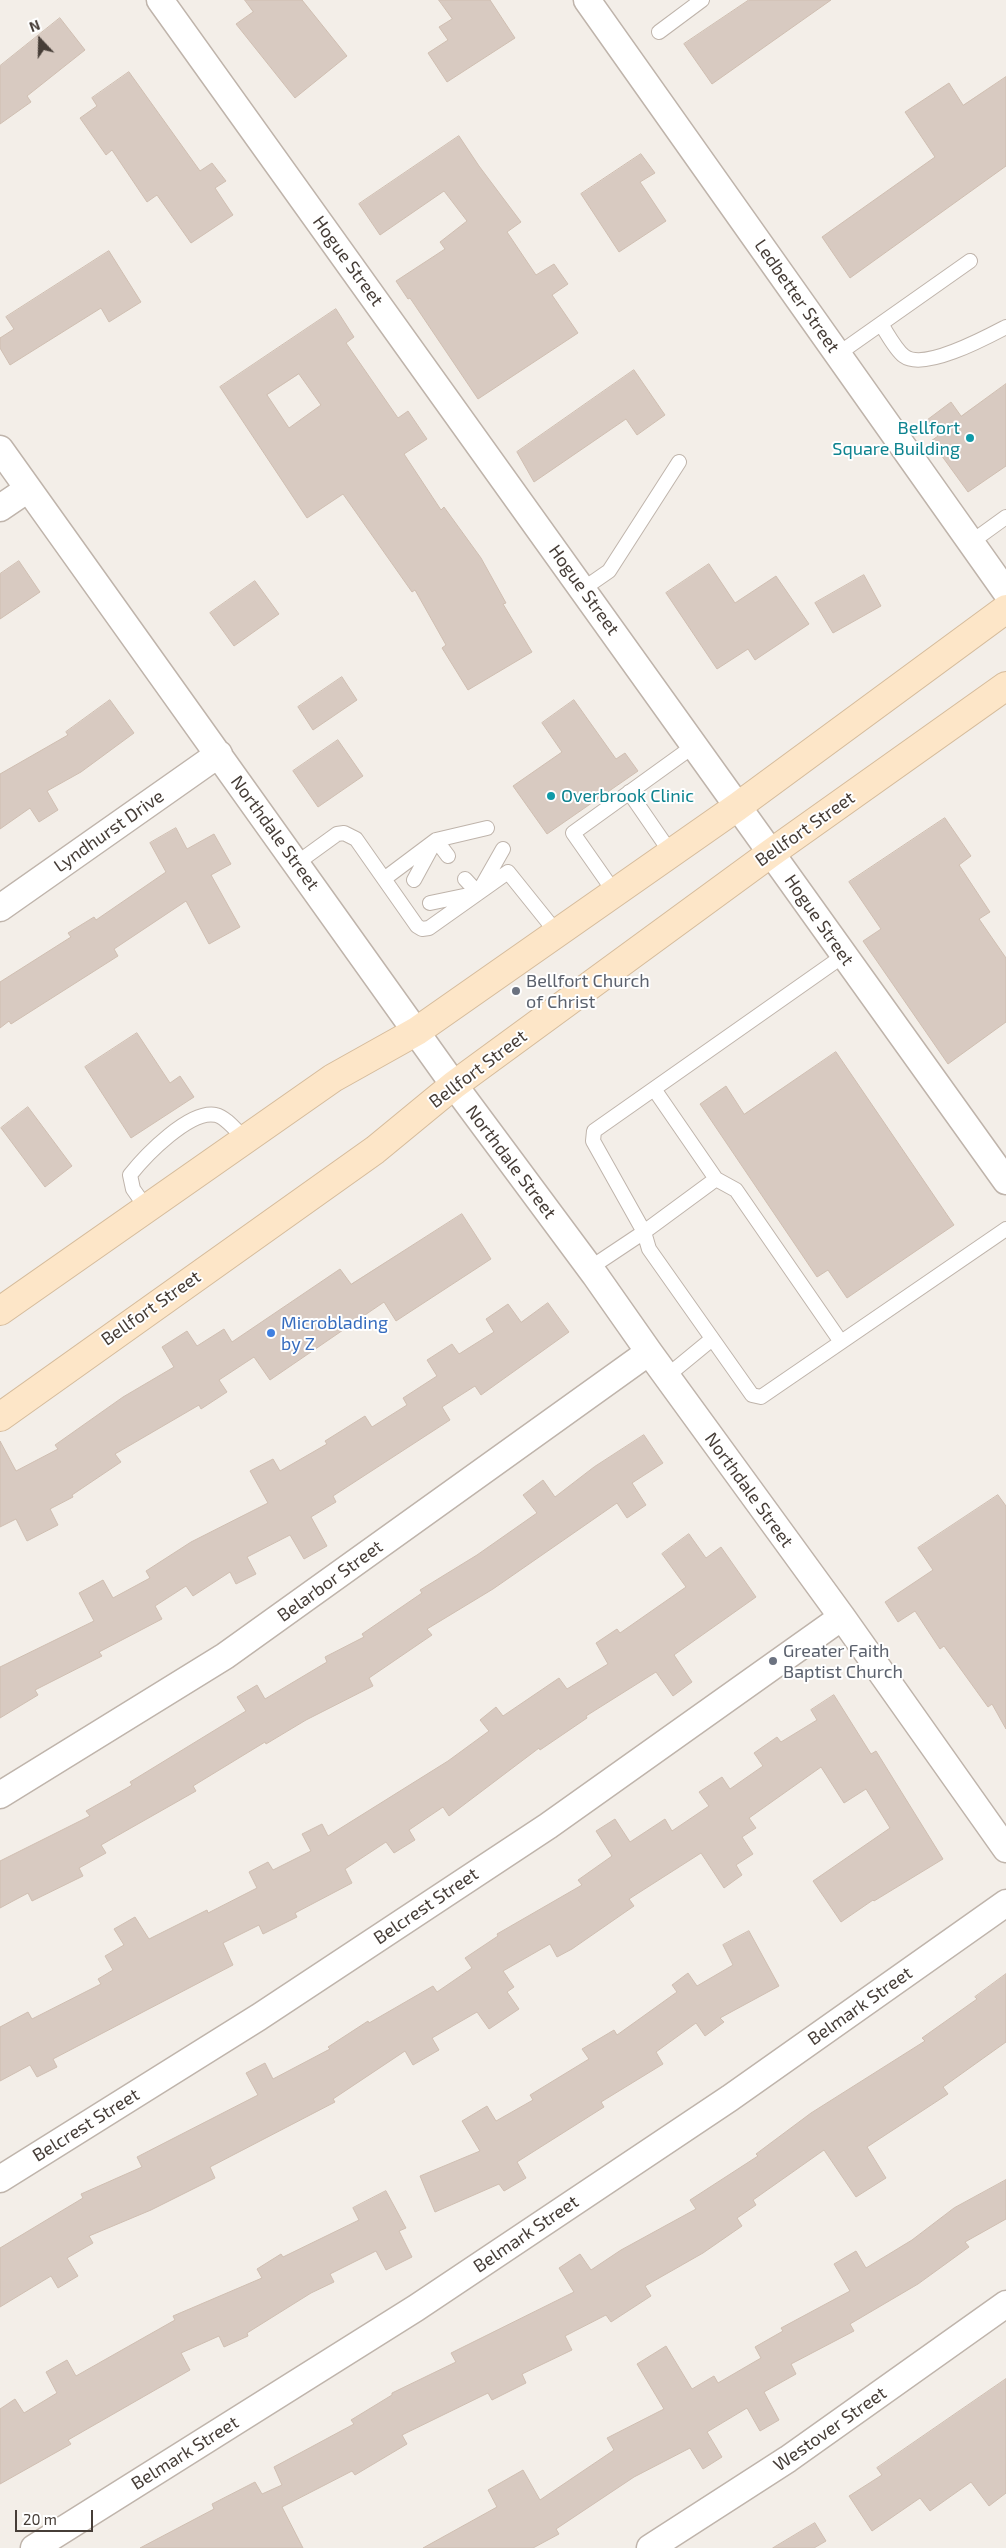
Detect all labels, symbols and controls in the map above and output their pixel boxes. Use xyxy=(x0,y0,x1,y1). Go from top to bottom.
north arrow xyxy=(15,15,65,65)
text: N xyxy=(27,16,42,35)
street label: Hogue Street xyxy=(308,212,388,310)
street label: Ledbetter Street xyxy=(750,235,844,357)
place label: Bellfort Square Building xyxy=(832,417,960,459)
marker: Bellfort Square Building xyxy=(964,432,976,444)
street label: Hogue Street xyxy=(544,541,624,639)
street label: Northdale Street xyxy=(226,771,324,895)
street label: Lyndhurst Drive xyxy=(50,785,168,877)
place label: Overbrook Clinic xyxy=(561,785,694,807)
street label: Bellfort Street xyxy=(751,787,859,871)
marker: Overbrook Clinic xyxy=(545,790,557,802)
street label: Hogue Street xyxy=(780,870,858,970)
place label: Bellfort Church of Christ xyxy=(526,970,650,1012)
marker: Bellfort Church of Christ xyxy=(510,985,522,997)
street label: Bellfort Street xyxy=(425,1025,531,1113)
street label: Northdale Street xyxy=(461,1101,561,1223)
street label: Bellfort Street xyxy=(97,1266,205,1350)
place label: Microblading by Z xyxy=(281,1312,388,1355)
marker: Microblading by Z xyxy=(265,1327,277,1339)
street label: Northdale Street xyxy=(700,1428,798,1552)
street label: Belarbor Street xyxy=(273,1536,387,1626)
place label: Greater Faith Baptist Church xyxy=(783,1640,903,1682)
marker: Greater Faith Baptist Church xyxy=(767,1655,779,1667)
street label: Belcrest Street xyxy=(370,1863,482,1949)
street label: Belmark Street xyxy=(804,1962,916,2050)
street label: Belcrest Street xyxy=(29,2084,143,2166)
street label: Belmark Street xyxy=(469,2191,583,2277)
street label: Westover Street xyxy=(769,2382,891,2476)
street label: Belmark Street xyxy=(127,2411,243,2495)
scale bar xyxy=(18,2500,95,2532)
text: 20 m xyxy=(23,2510,57,2528)

